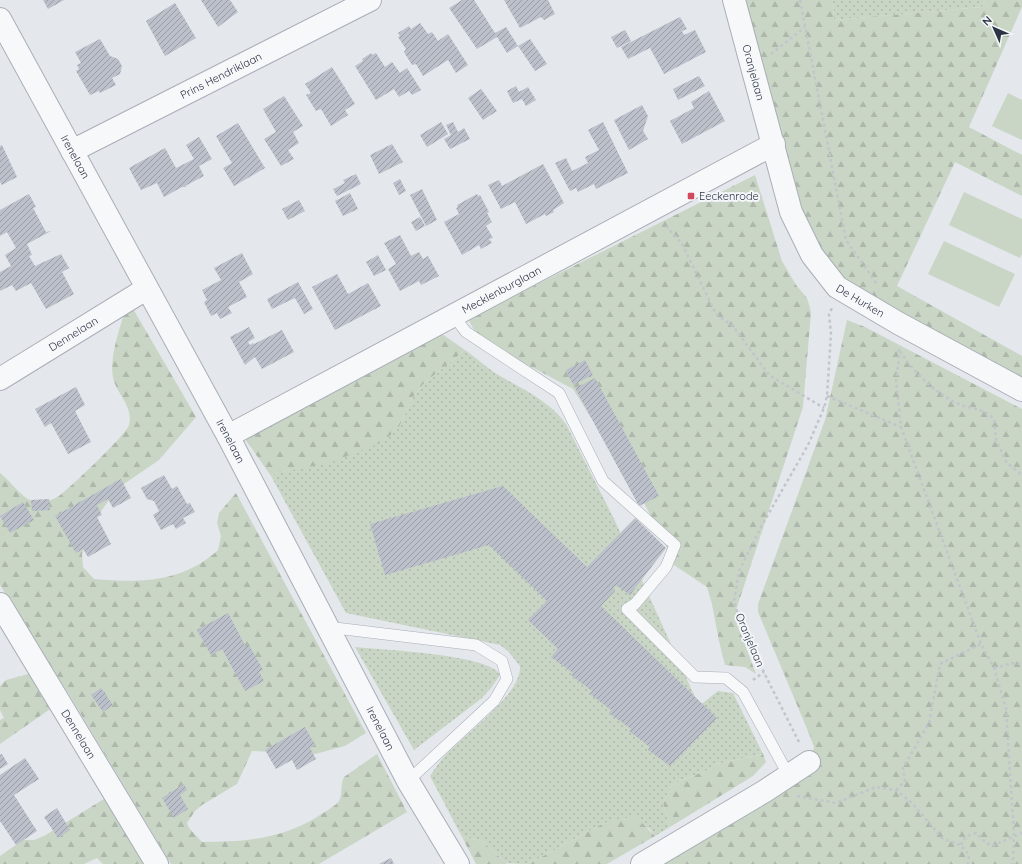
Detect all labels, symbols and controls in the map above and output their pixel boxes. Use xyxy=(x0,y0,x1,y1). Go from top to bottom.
north arrow xyxy=(974,8,1014,48)
text: N xyxy=(979,13,995,29)
street label: Oranjelaan xyxy=(739,43,768,102)
street label: Prins Hendriklaan xyxy=(178,49,264,102)
street label: Irenelaan xyxy=(58,132,93,181)
place label: Eeckenrode xyxy=(699,189,759,203)
marker: Eeckenrode xyxy=(686,191,696,201)
street label: Mecklenburglaan xyxy=(459,263,544,317)
street label: De Hurken xyxy=(833,281,887,320)
street label: Dennelaan xyxy=(46,313,101,354)
street label: Irenelaan xyxy=(213,417,248,466)
street label: Oranjelaan xyxy=(732,611,768,669)
street label: Irenelaan xyxy=(363,704,398,753)
street label: Dennelaan xyxy=(58,707,99,761)

